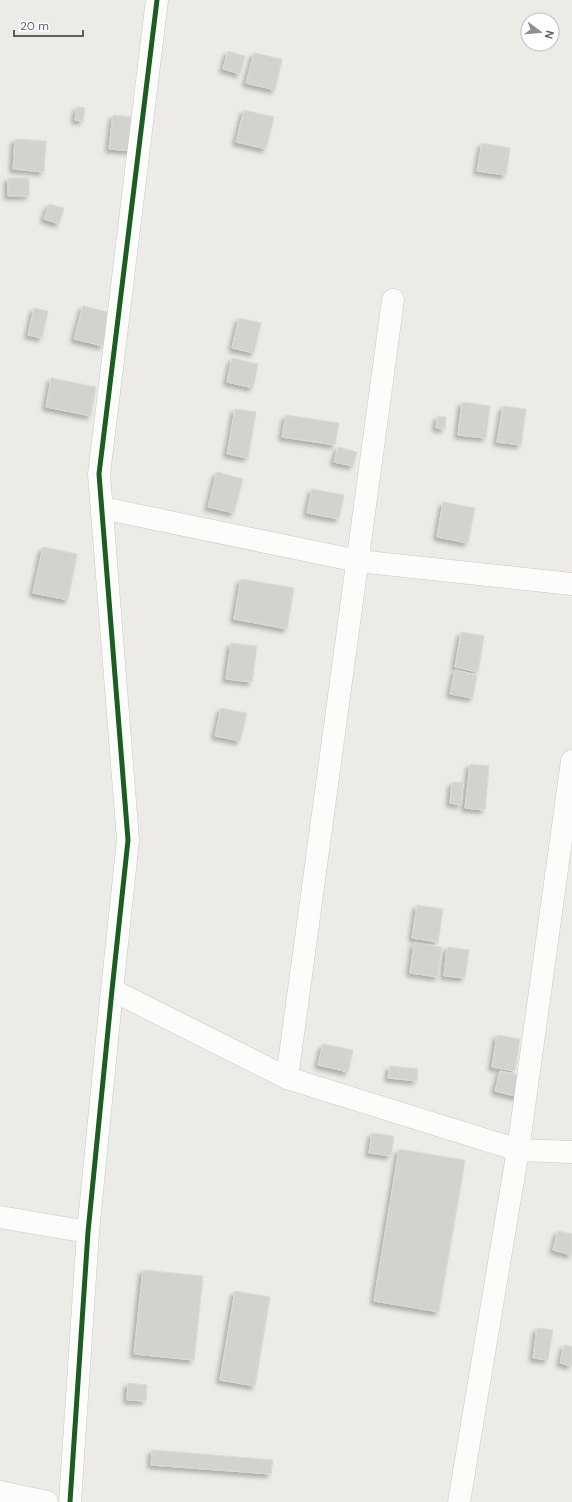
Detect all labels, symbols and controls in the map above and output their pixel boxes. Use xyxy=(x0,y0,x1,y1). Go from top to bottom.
scale bar xyxy=(14,12,83,38)
north arrow xyxy=(520,12,560,52)
text: 20 m xyxy=(20,18,49,34)
text: N xyxy=(542,29,557,41)

